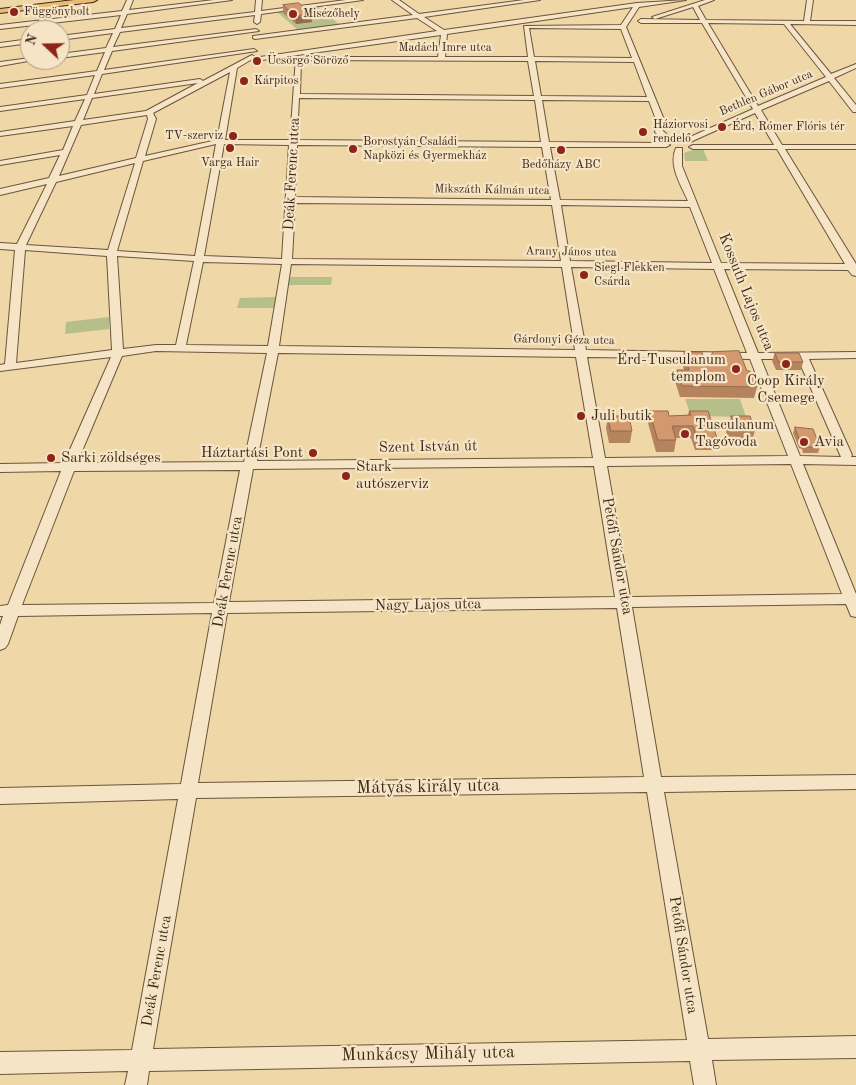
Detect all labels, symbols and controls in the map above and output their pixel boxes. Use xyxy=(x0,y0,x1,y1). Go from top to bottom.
place label: Függönybolt xyxy=(24,5,90,19)
marker: Függönybolt xyxy=(8,6,20,18)
place label: Misézőhely xyxy=(303,7,360,21)
marker: Misézőhely xyxy=(287,8,299,20)
north arrow xyxy=(20,20,70,70)
text: N xyxy=(23,32,40,47)
street label: Madách Imre utca xyxy=(398,41,492,55)
place label: Ücsörgő Söröző xyxy=(267,54,348,68)
marker: Ücsörgő Söröző xyxy=(251,55,263,67)
street label: Bethlen Gábor utca xyxy=(717,67,815,119)
place label: Kárpitos xyxy=(254,74,299,88)
marker: Kárpitos xyxy=(238,75,250,87)
street label: Deák Ferenc utca xyxy=(280,117,304,231)
place label: Háziorvosi rendelő xyxy=(653,118,708,146)
place label: Érd, Rómer Flóris tér xyxy=(732,120,845,134)
marker: Érd, Rómer Flóris tér xyxy=(716,121,728,133)
marker: Háziorvosi rendelő xyxy=(637,126,649,138)
place label: TV-szerviz xyxy=(165,129,223,143)
marker: TV-szerviz xyxy=(227,130,239,142)
place label: Borostyán Családi Napközi és Gyermekház xyxy=(363,135,486,163)
marker: Varga Hair xyxy=(224,142,236,154)
marker: Borostyán Családi Napközi és Gyermekház xyxy=(347,143,359,155)
marker: Bedőházy ABC xyxy=(555,144,567,156)
place label: Varga Hair xyxy=(201,156,259,170)
place label: Bedőházy ABC xyxy=(522,158,600,172)
street label: Mikszáth Kálmán utca xyxy=(434,182,550,198)
street label: Kossuth Lajos utca xyxy=(714,231,778,353)
street label: Arany János utca xyxy=(525,244,617,260)
place label: Siegl Flekken Csárda xyxy=(594,261,665,289)
marker: Siegl Flekken Csárda xyxy=(578,269,590,281)
street label: Gárdonyi Géza utca xyxy=(513,332,615,348)
place label: Érd-Tusculanum templom xyxy=(617,351,726,386)
marker: Coop Király Csemege xyxy=(780,358,792,370)
marker: Érd-Tusculanum templom xyxy=(730,363,742,375)
place label: Coop Király Csemege xyxy=(747,372,825,407)
place label: Juli butik xyxy=(591,407,652,425)
marker: Juli butik xyxy=(575,410,587,422)
place label: Tusculanum Tagóvoda xyxy=(695,416,774,451)
marker: Tusculanum Tagóvoda xyxy=(679,428,691,440)
place label: Avia xyxy=(814,433,844,451)
marker: Avia xyxy=(798,436,810,448)
street label: Szent István út xyxy=(379,437,477,457)
place label: Háztartási Pont xyxy=(201,444,303,462)
marker: Háztartási Pont xyxy=(307,447,319,459)
place label: Sarki zöldséges xyxy=(61,449,161,467)
marker: Sarki zöldséges xyxy=(45,452,57,464)
place label: Stark autószerviz xyxy=(356,458,429,493)
marker: Stark autószerviz xyxy=(340,470,352,482)
street label: Petőfi Sándor utca xyxy=(598,496,636,616)
street label: Deák Ferenc utca xyxy=(209,515,247,629)
street label: Nagy Lajos utca xyxy=(374,595,482,615)
street label: Mátyás király utca xyxy=(356,775,500,799)
street label: Petőfi Sándor utca xyxy=(665,895,701,1015)
street label: Deák Ferenc utca xyxy=(138,914,176,1028)
street label: Munkácsy Mihály utca xyxy=(341,1042,515,1066)

